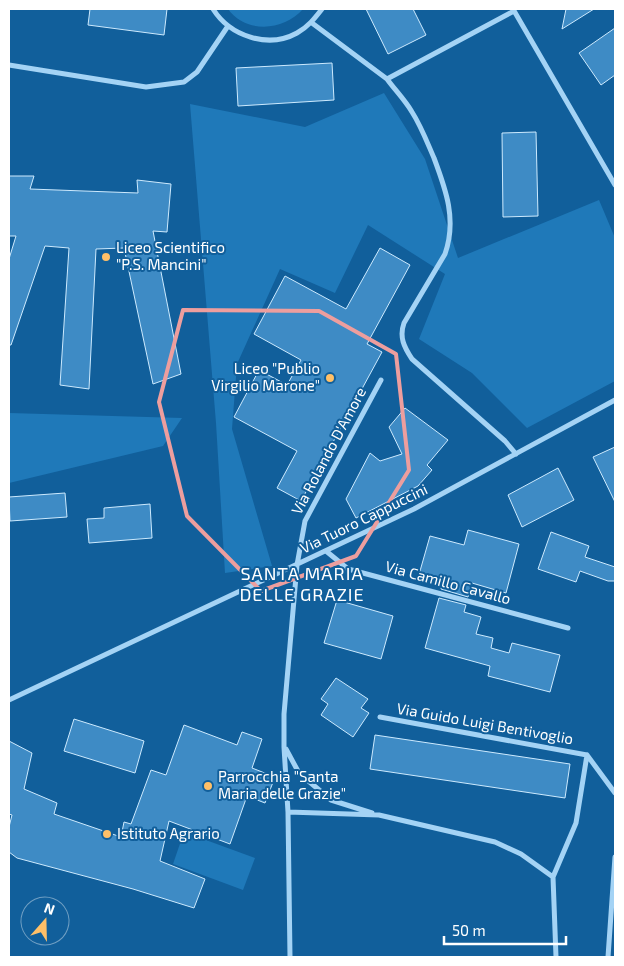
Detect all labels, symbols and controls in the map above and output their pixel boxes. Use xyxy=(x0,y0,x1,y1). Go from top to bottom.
place label: Liceo Scientifico "P.S. Mancini" xyxy=(116,238,225,273)
marker: Liceo Scientifico "P.S. Mancini" xyxy=(100,251,112,263)
place label: Liceo "Publio Virgilio Marone" xyxy=(211,359,320,394)
marker: Liceo "Publio Virgilio Marone" xyxy=(324,372,336,384)
street label: Via Rolando D'Amore xyxy=(287,384,369,517)
street label: Via Tuoro Cappuccini xyxy=(297,479,430,557)
street label: Via Camillo Cavallo xyxy=(384,557,513,607)
district label: SANTA MARIA DELLE GRAZIE xyxy=(239,562,365,605)
street label: Via Guido Luigi Bentivoglio xyxy=(395,699,575,747)
place label: Parrocchia "Santa Maria delle Grazie" xyxy=(218,767,346,802)
marker: Parrocchia "Santa Maria delle Grazie" xyxy=(202,780,214,792)
place label: Istituto Agrario xyxy=(117,824,220,842)
marker: Istituto Agrario xyxy=(101,828,113,840)
north arrow xyxy=(20,896,70,946)
text: N xyxy=(42,899,57,918)
scale bar xyxy=(444,914,566,946)
text: 50 m xyxy=(452,921,486,939)

